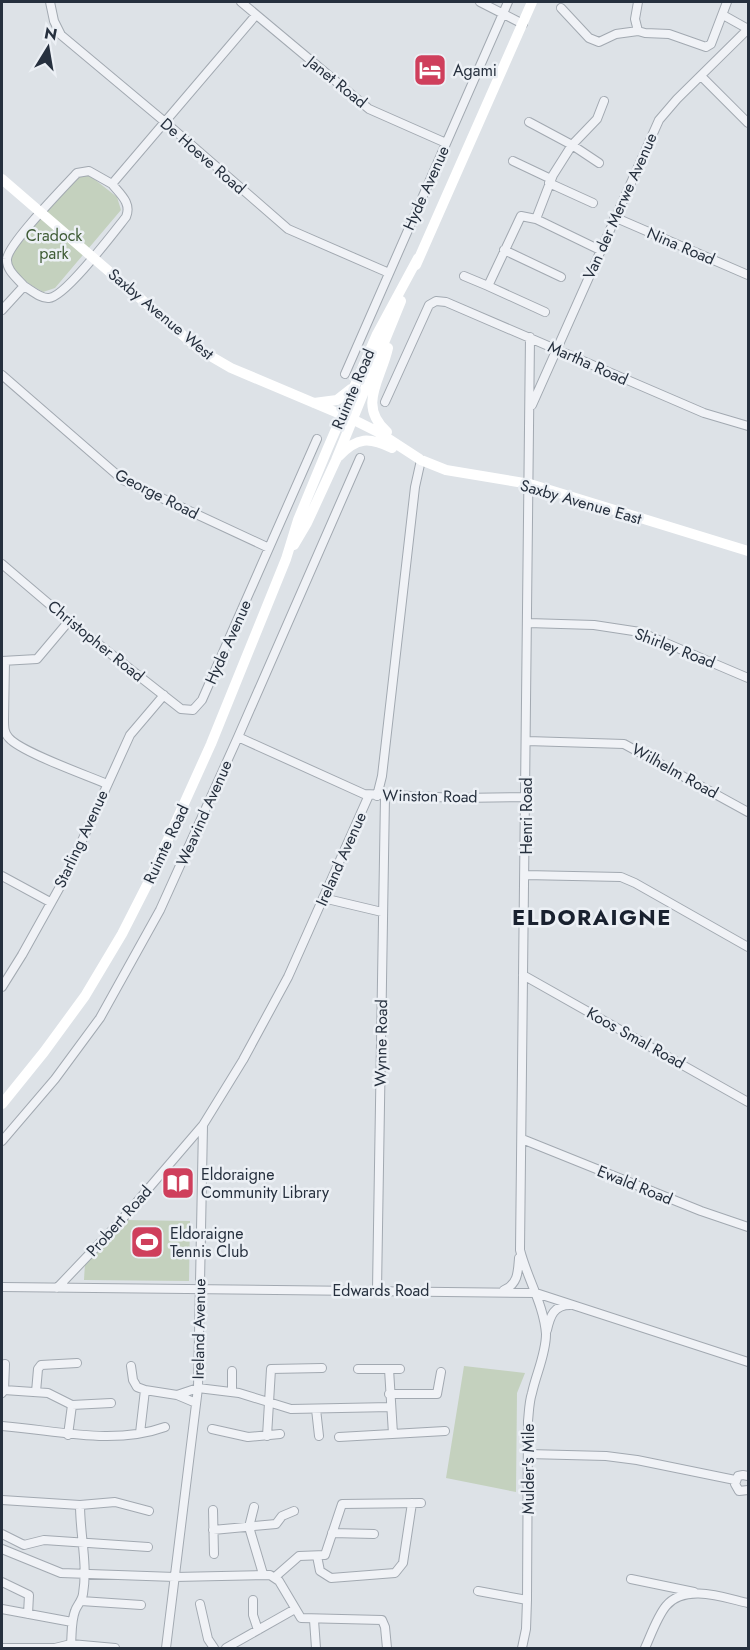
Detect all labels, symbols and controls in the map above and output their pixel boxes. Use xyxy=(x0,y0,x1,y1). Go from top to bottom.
north arrow xyxy=(18,18,78,78)
text: N xyxy=(42,21,59,46)
street label: Janet Road xyxy=(300,49,372,113)
hotel icon: Agami xyxy=(412,52,448,88)
place label: Agami xyxy=(453,59,497,82)
street label: De Hoeve Road xyxy=(155,112,251,200)
street label: Van der Merwe Avenue xyxy=(577,129,663,283)
street label: Hyde Avenue xyxy=(397,142,455,234)
street label: Nina Road xyxy=(643,221,719,271)
park label: Cradock park xyxy=(26,224,83,265)
street label: Saxby Avenue West xyxy=(103,263,219,365)
street label: Martha Road xyxy=(544,335,632,391)
street label: Ruimte Road xyxy=(326,345,380,433)
street label: George Road xyxy=(111,463,203,525)
street label: Saxby Avenue East xyxy=(518,474,645,530)
street label: Christopher Road xyxy=(43,595,149,687)
street label: Hyde Avenue xyxy=(199,596,257,688)
street label: Shirley Road xyxy=(631,622,719,674)
street label: Wilhelm Road xyxy=(628,738,722,804)
street label: Weavind Avenue xyxy=(170,756,238,870)
street label: Henri Road xyxy=(515,777,538,855)
street label: Winston Road xyxy=(382,784,478,808)
street label: Starling Avenue xyxy=(48,786,114,892)
street label: Ruimte Road xyxy=(138,800,194,888)
street label: Ireland Avenue xyxy=(310,808,372,910)
district label: ELDORAIGNE xyxy=(512,901,672,933)
street label: Wynne Road xyxy=(369,999,393,1087)
street label: Koos Smal Road xyxy=(583,1001,689,1075)
street label: Ewald Road xyxy=(594,1159,676,1211)
place label: Eldoraigne Community Library xyxy=(201,1163,330,1204)
library icon: Eldoraigne Community Library xyxy=(160,1165,196,1201)
street label: Probert Road xyxy=(81,1180,157,1262)
place label: Eldoraigne Tennis Club xyxy=(170,1222,248,1263)
sports icon: Eldoraigne Tennis Club xyxy=(129,1224,165,1260)
street label: Ireland Avenue xyxy=(187,1278,211,1380)
street label: Edwards Road xyxy=(333,1279,429,1302)
street label: Mulder's Mile xyxy=(517,1423,540,1515)

